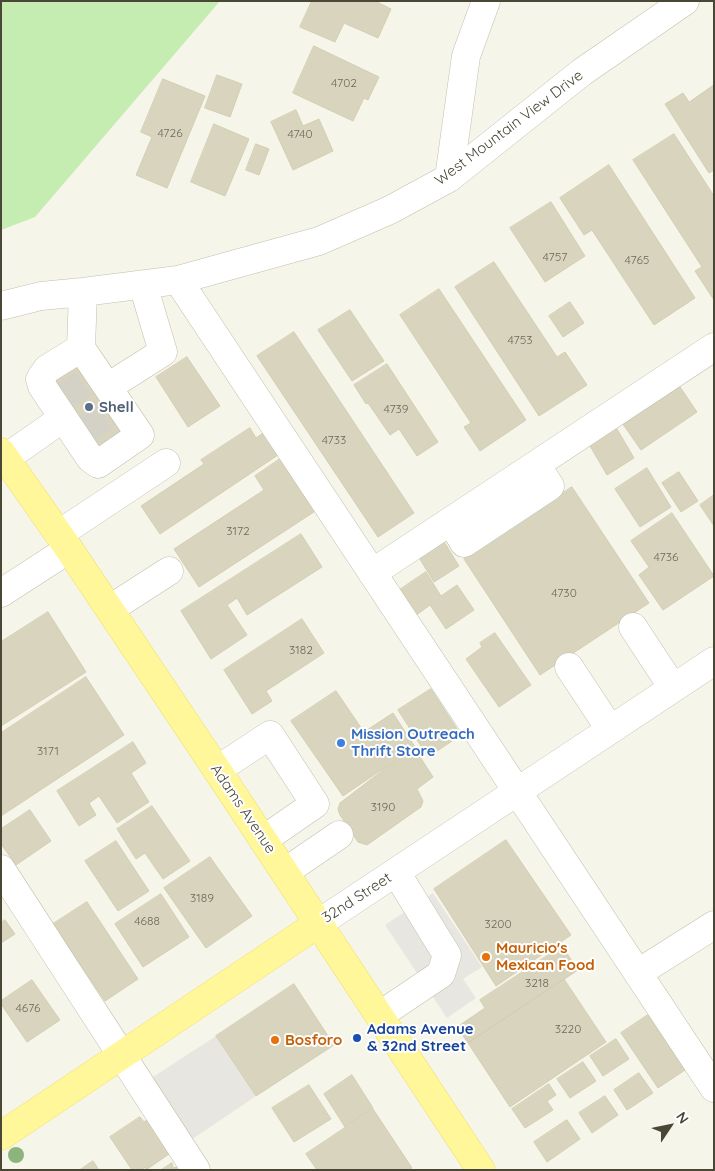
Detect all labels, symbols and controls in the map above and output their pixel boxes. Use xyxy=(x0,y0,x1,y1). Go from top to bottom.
street label: West Mountain View Drive xyxy=(431,66,587,190)
house number: 4702 xyxy=(331,76,357,90)
house number: 4726 xyxy=(157,126,183,140)
house number: 4740 xyxy=(287,127,313,141)
house number: 4757 xyxy=(543,250,567,264)
house number: 4765 xyxy=(625,253,649,267)
house number: 4753 xyxy=(508,333,532,347)
place label: Shell xyxy=(99,398,134,416)
marker: Shell xyxy=(83,401,95,413)
house number: 4739 xyxy=(383,402,409,416)
house number: 4733 xyxy=(322,433,346,447)
house number: 3172 xyxy=(226,524,250,538)
house number: 4736 xyxy=(654,550,678,564)
house number: 4730 xyxy=(551,586,577,600)
house number: 3182 xyxy=(289,643,313,657)
place label: Mission Outreach Thrift Store xyxy=(351,725,475,760)
marker: Mission Outreach Thrift Store xyxy=(335,737,347,749)
house number: 3171 xyxy=(37,744,59,758)
street label: Adams Avenue xyxy=(206,761,280,857)
house number: 3190 xyxy=(371,800,395,814)
street label: 32nd Street xyxy=(319,869,395,927)
house number: 3189 xyxy=(190,891,214,905)
house number: 4688 xyxy=(134,914,160,928)
house number: 3200 xyxy=(484,917,512,931)
place label: Mauricio's Mexican Food xyxy=(496,939,595,974)
marker: Mauricio's Mexican Food xyxy=(480,951,492,963)
house number: 3218 xyxy=(525,976,549,990)
house number: 4676 xyxy=(15,1001,41,1015)
place label: Adams Avenue & 32nd Street xyxy=(367,1020,474,1055)
house number: 3220 xyxy=(555,1022,581,1036)
place label: Bosforo xyxy=(285,1031,342,1049)
marker: Adams Avenue & 32nd Street xyxy=(351,1032,363,1044)
marker: Bosforo xyxy=(269,1034,281,1046)
north arrow xyxy=(645,1101,695,1151)
text: N xyxy=(672,1108,693,1127)

